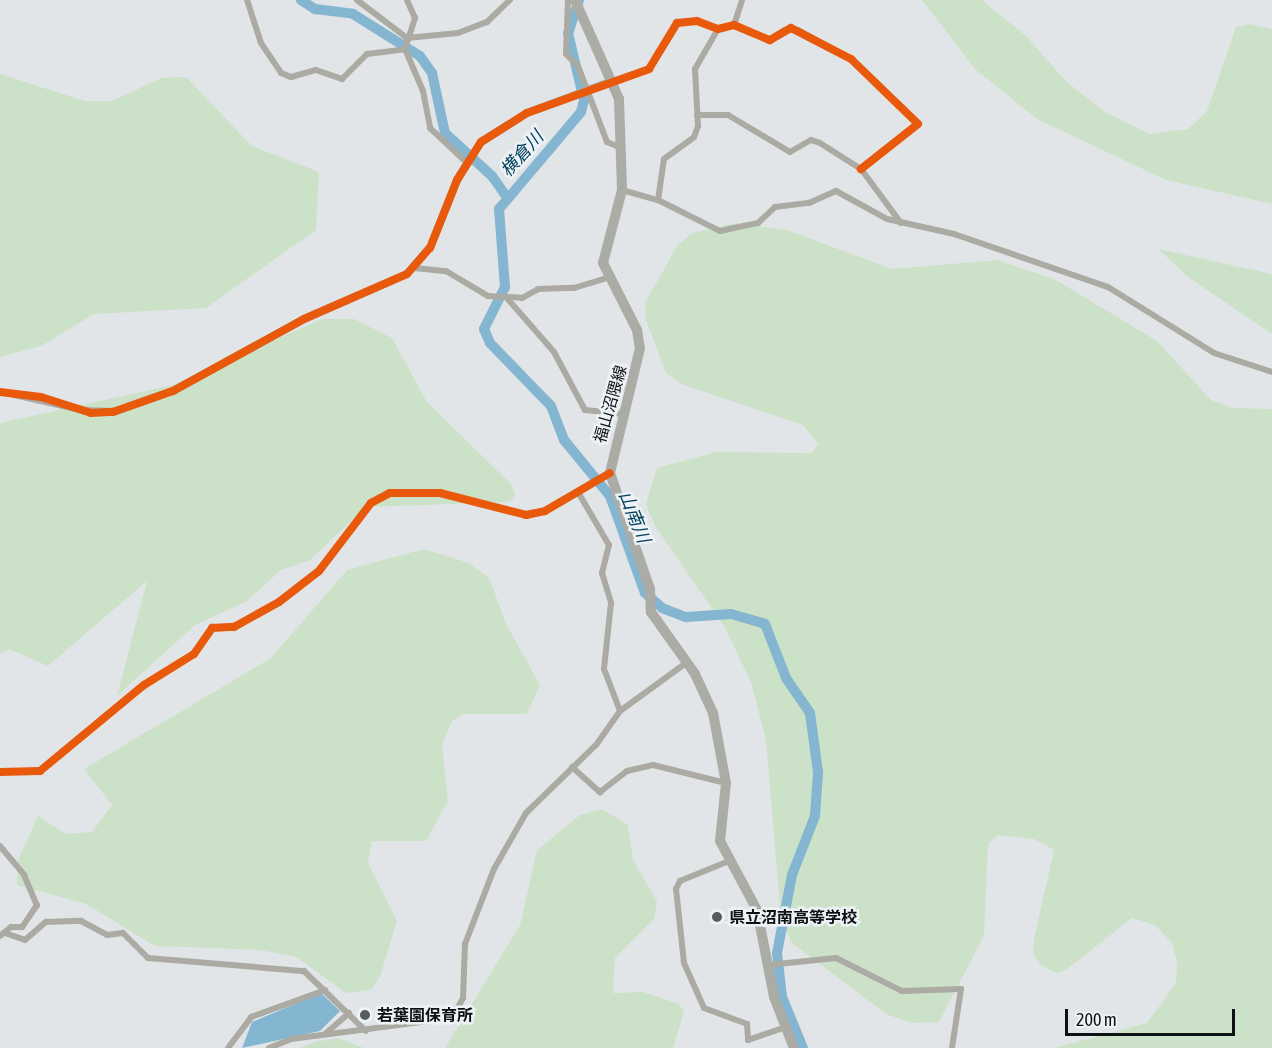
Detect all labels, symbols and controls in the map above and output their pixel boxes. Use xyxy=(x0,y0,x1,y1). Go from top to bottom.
water label: 横倉川 xyxy=(496,127,548,181)
street label: 福山沼隈線 xyxy=(590,363,630,445)
water label: 山南川 xyxy=(614,488,654,546)
place label: 県立沼南高等学校 xyxy=(729,907,857,927)
marker: 県立沼南高等学校 xyxy=(710,910,724,924)
scale bar xyxy=(1068,997,1238,1035)
place label: 若葉園保育所 xyxy=(377,1005,473,1025)
marker: 若葉園保育所 xyxy=(358,1008,372,1022)
text: 200 m xyxy=(1076,1009,1117,1030)

